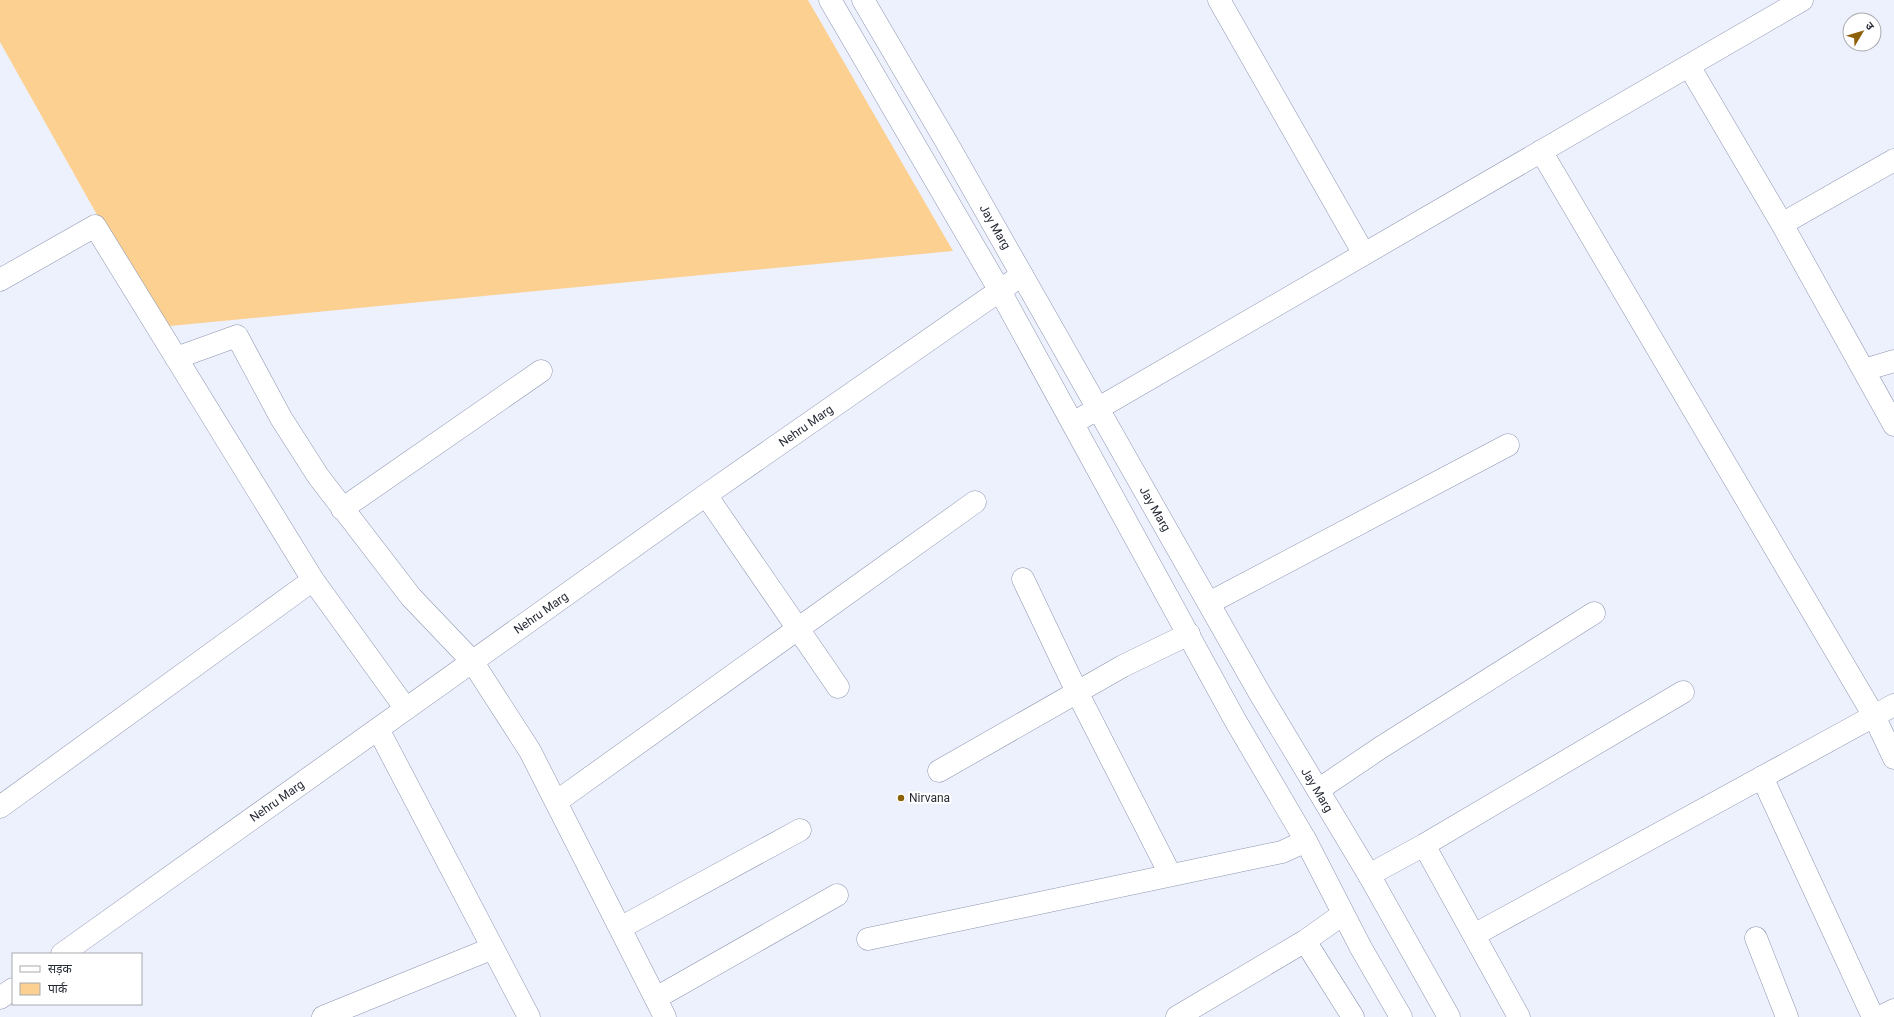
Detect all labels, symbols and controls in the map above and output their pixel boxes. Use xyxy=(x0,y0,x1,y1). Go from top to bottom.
north arrow xyxy=(1842,12,1882,52)
text: उ xyxy=(1862,20,1877,33)
street label: Jay Marg xyxy=(977,202,1013,252)
street label: Nehru Marg xyxy=(776,402,836,450)
street label: Jay Marg xyxy=(1137,484,1173,534)
street label: Nehru Marg xyxy=(511,589,571,637)
street label: Jay Marg xyxy=(1298,765,1336,815)
street label: Nehru Marg xyxy=(247,777,307,825)
place label: Nirvana xyxy=(909,791,950,805)
marker: Nirvana xyxy=(896,793,906,803)
legend xyxy=(12,953,142,1005)
text: सड़क xyxy=(48,962,73,976)
text: पार्क xyxy=(48,982,68,996)

